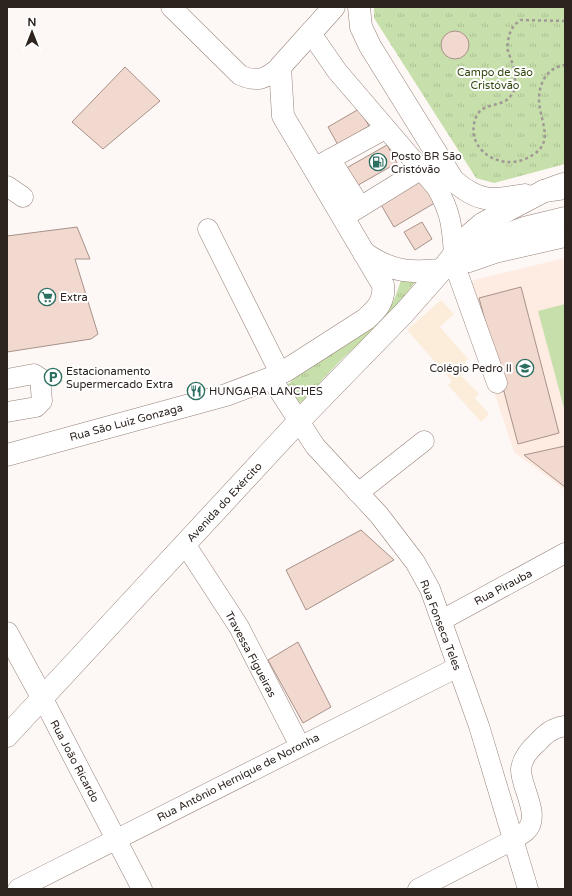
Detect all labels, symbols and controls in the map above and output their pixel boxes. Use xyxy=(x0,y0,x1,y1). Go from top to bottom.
north arrow xyxy=(12,12,52,52)
text: N xyxy=(28,16,36,29)
park label: Campo de São Cristóvão xyxy=(457,66,533,92)
place label: Posto BR São Cristóvão xyxy=(391,150,462,176)
fuel station icon: Posto BR São Cristóvão xyxy=(368,152,388,172)
supermarket icon: Extra xyxy=(37,287,57,307)
place label: Extra xyxy=(60,291,88,304)
school or university icon: Colégio Pedro II xyxy=(515,358,535,378)
place label: Colégio Pedro II xyxy=(429,362,512,375)
place label: Estacionamento Supermercado Extra xyxy=(66,365,173,391)
parking icon: Estacionamento Supermercado Extra xyxy=(43,367,63,387)
restaurant icon: HUNGARA LANCHES xyxy=(186,381,206,401)
place label: HUNGARA LANCHES xyxy=(209,385,323,398)
street label: Rua São Luiz Gonzaga xyxy=(68,401,184,444)
street label: Avenida do Exército xyxy=(184,460,265,545)
street label: Rua Pirauba xyxy=(472,567,534,608)
street label: Rua Fonseca Teles xyxy=(417,578,464,672)
street label: Travessa Figueiras xyxy=(222,609,279,699)
street label: Rua João Ricardo xyxy=(47,718,102,805)
street label: Rua Antônio Hernique de Noronha xyxy=(155,731,322,824)

